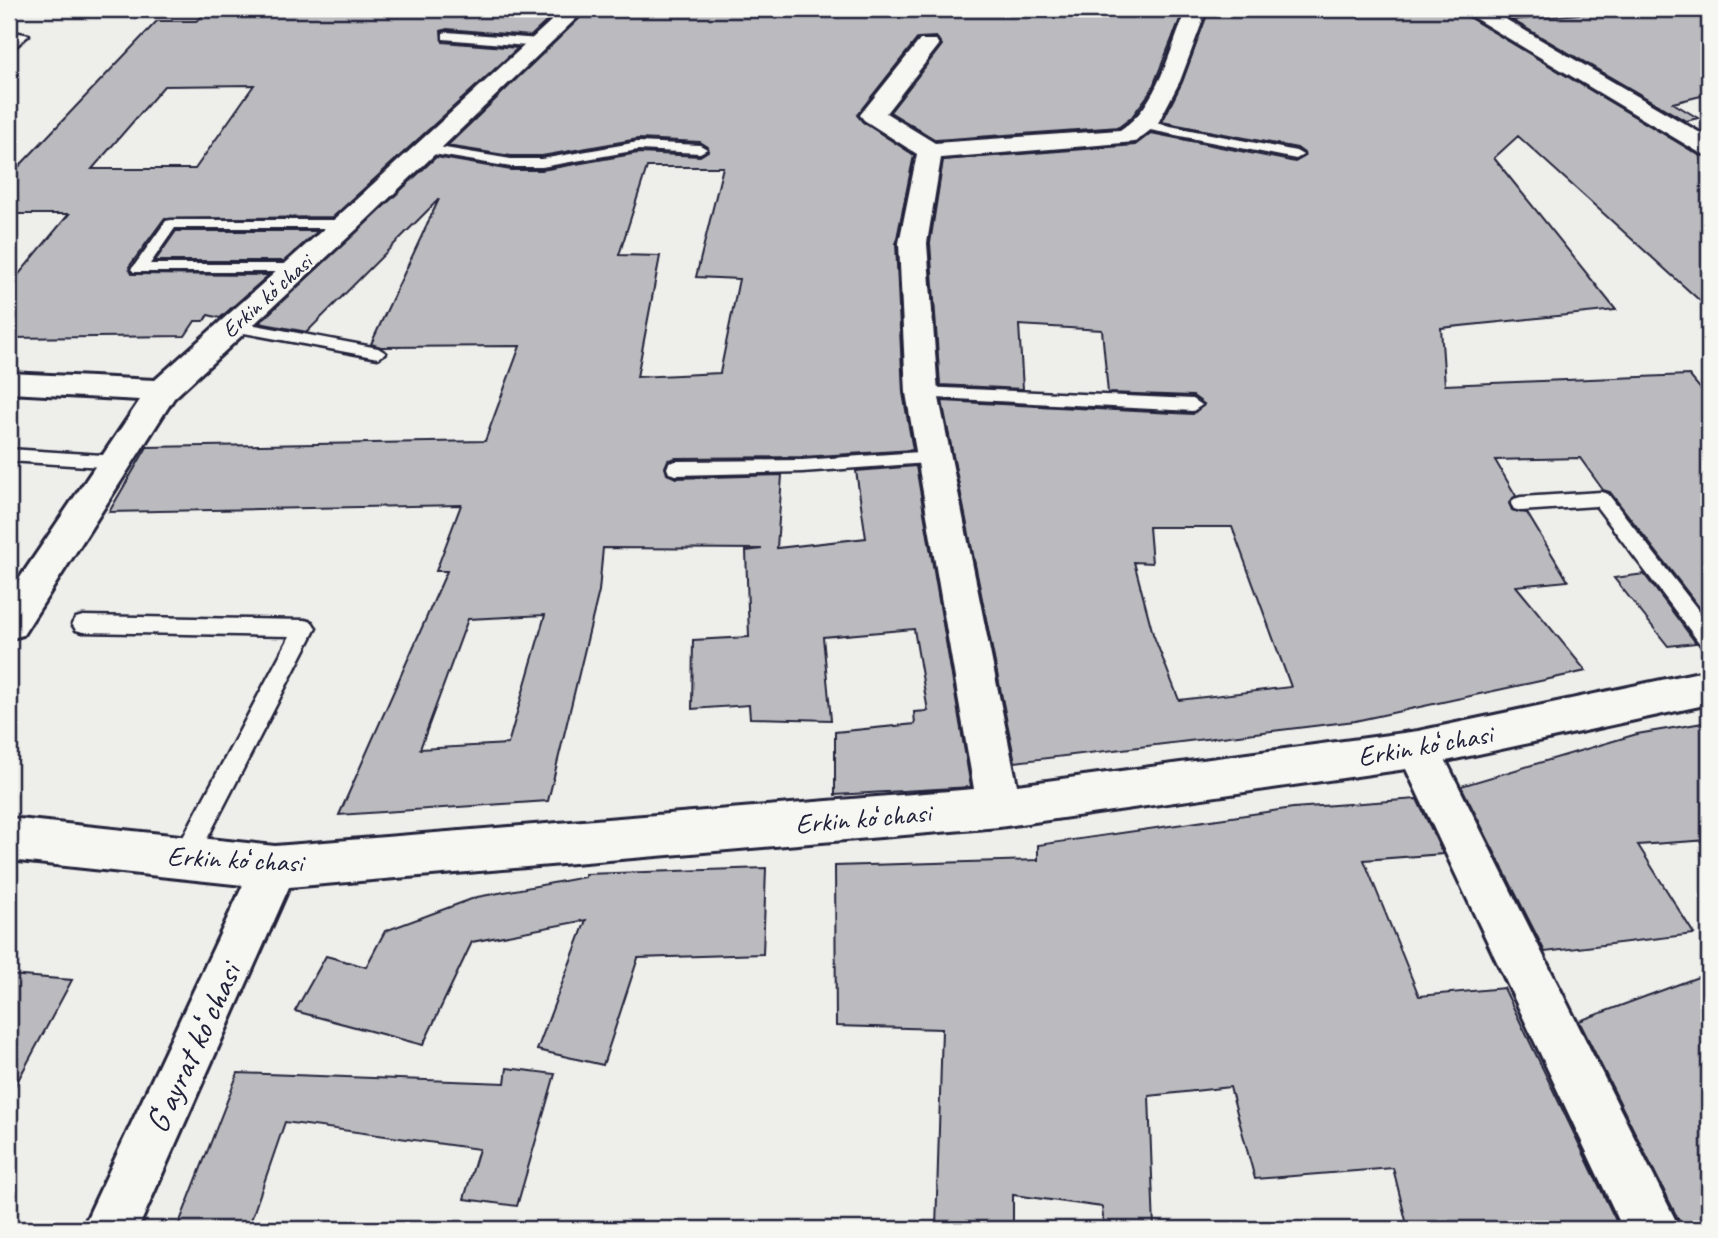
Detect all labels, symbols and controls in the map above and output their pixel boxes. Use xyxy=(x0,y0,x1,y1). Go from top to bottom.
street label: Erkin koʻchasi xyxy=(216,246,320,344)
street label: Erkin koʻchasi xyxy=(1355,715,1499,774)
street label: Erkin koʻchasi xyxy=(794,794,936,841)
street label: Erkin koʻchasi xyxy=(166,838,307,880)
street label: Gʻayrat koʻchasi xyxy=(136,953,252,1139)

